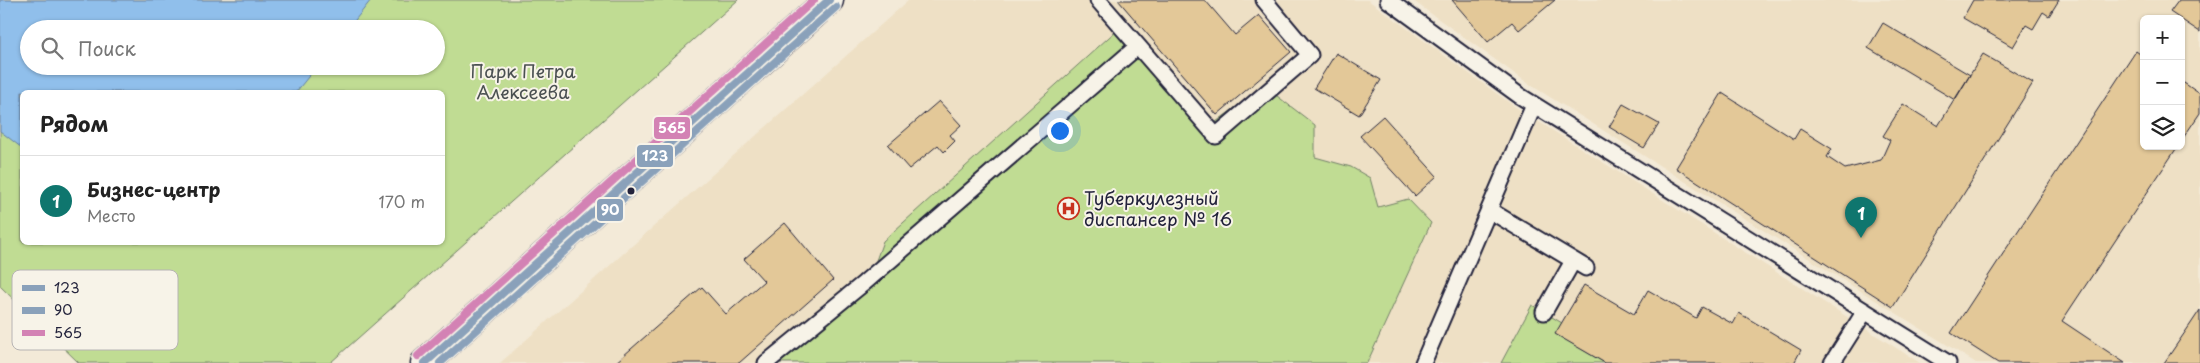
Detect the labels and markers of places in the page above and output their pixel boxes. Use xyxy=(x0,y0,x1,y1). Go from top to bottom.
place label: Туберкулезный диспансер № 16 xyxy=(1084,184,1232,232)
unlabelled marker xyxy=(626,186,636,196)
hospital icon: Туберкулезный диспансер № 16 xyxy=(1056,197,1080,221)
pin: 1 xyxy=(1845,197,1877,238)

